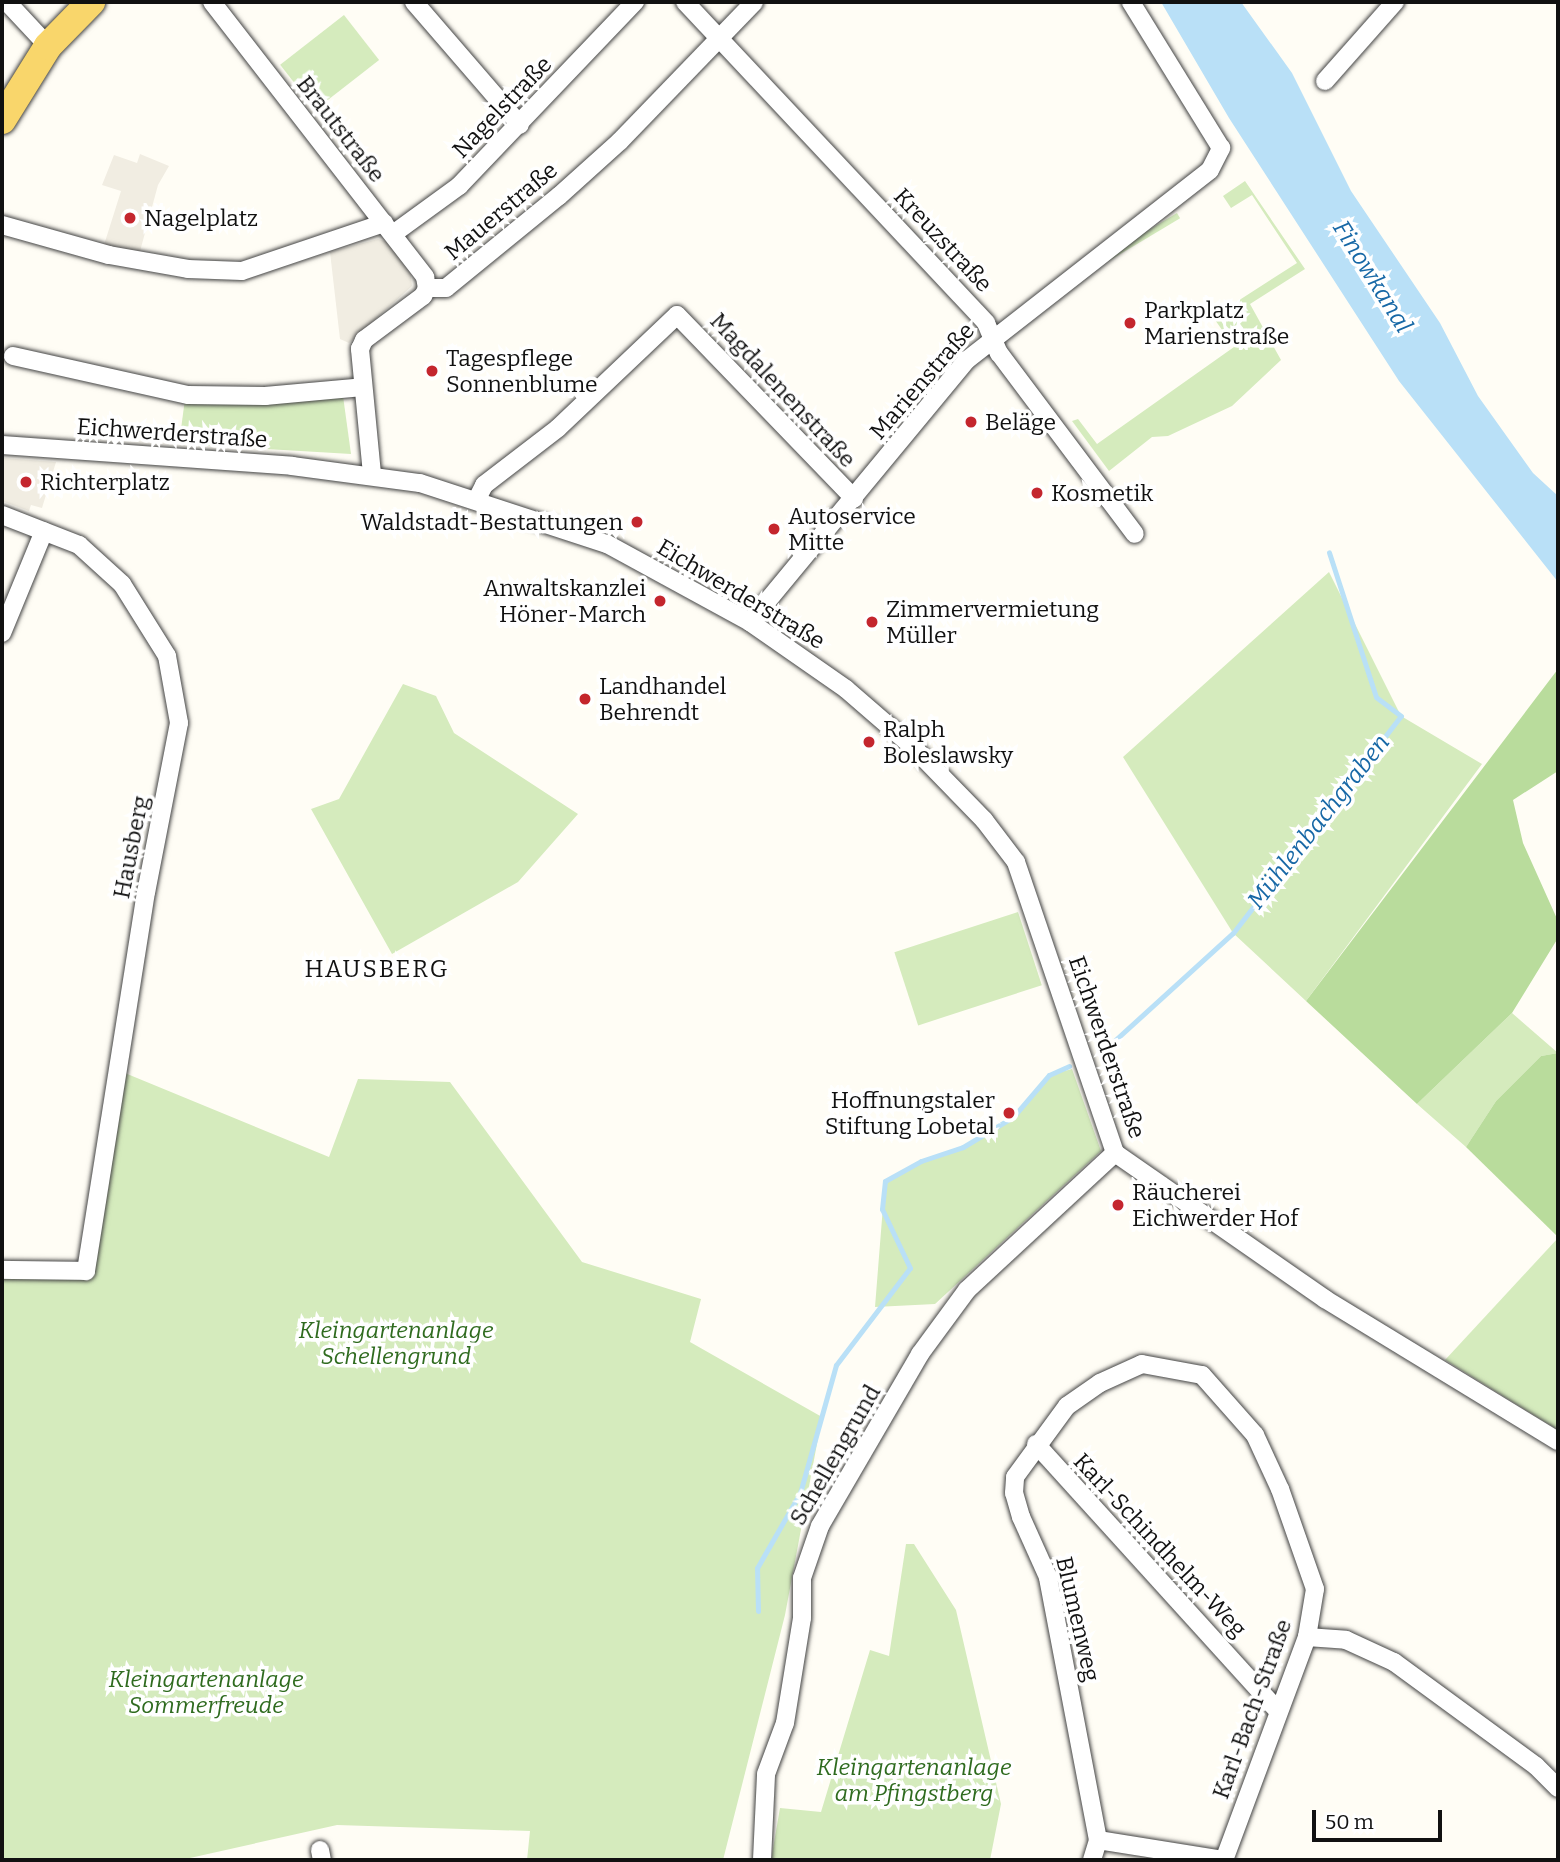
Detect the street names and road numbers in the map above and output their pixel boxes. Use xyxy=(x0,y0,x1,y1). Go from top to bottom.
street label: Nagelstraße xyxy=(447,50,557,164)
street label: Brautstraße xyxy=(291,70,391,188)
street label: Mauerstraße xyxy=(439,156,563,266)
street label: Kreuzstraße xyxy=(888,182,998,298)
street label: Magdalenenstraße xyxy=(704,307,862,473)
street label: Marienstraße xyxy=(864,317,980,445)
street label: Eichwerderstraße xyxy=(76,413,268,453)
street label: Eichwerderstraße xyxy=(652,533,830,655)
street label: Hausberg xyxy=(108,793,154,901)
street label: Eichwerderstraße xyxy=(1063,952,1151,1142)
street label: Schellengrund xyxy=(784,1380,886,1530)
street label: Karl-Schindhelm-Weg xyxy=(1068,1448,1252,1642)
street label: Blumenweg xyxy=(1050,1554,1106,1684)
street label: Karl-Bach-Straße xyxy=(1207,1615,1297,1803)

